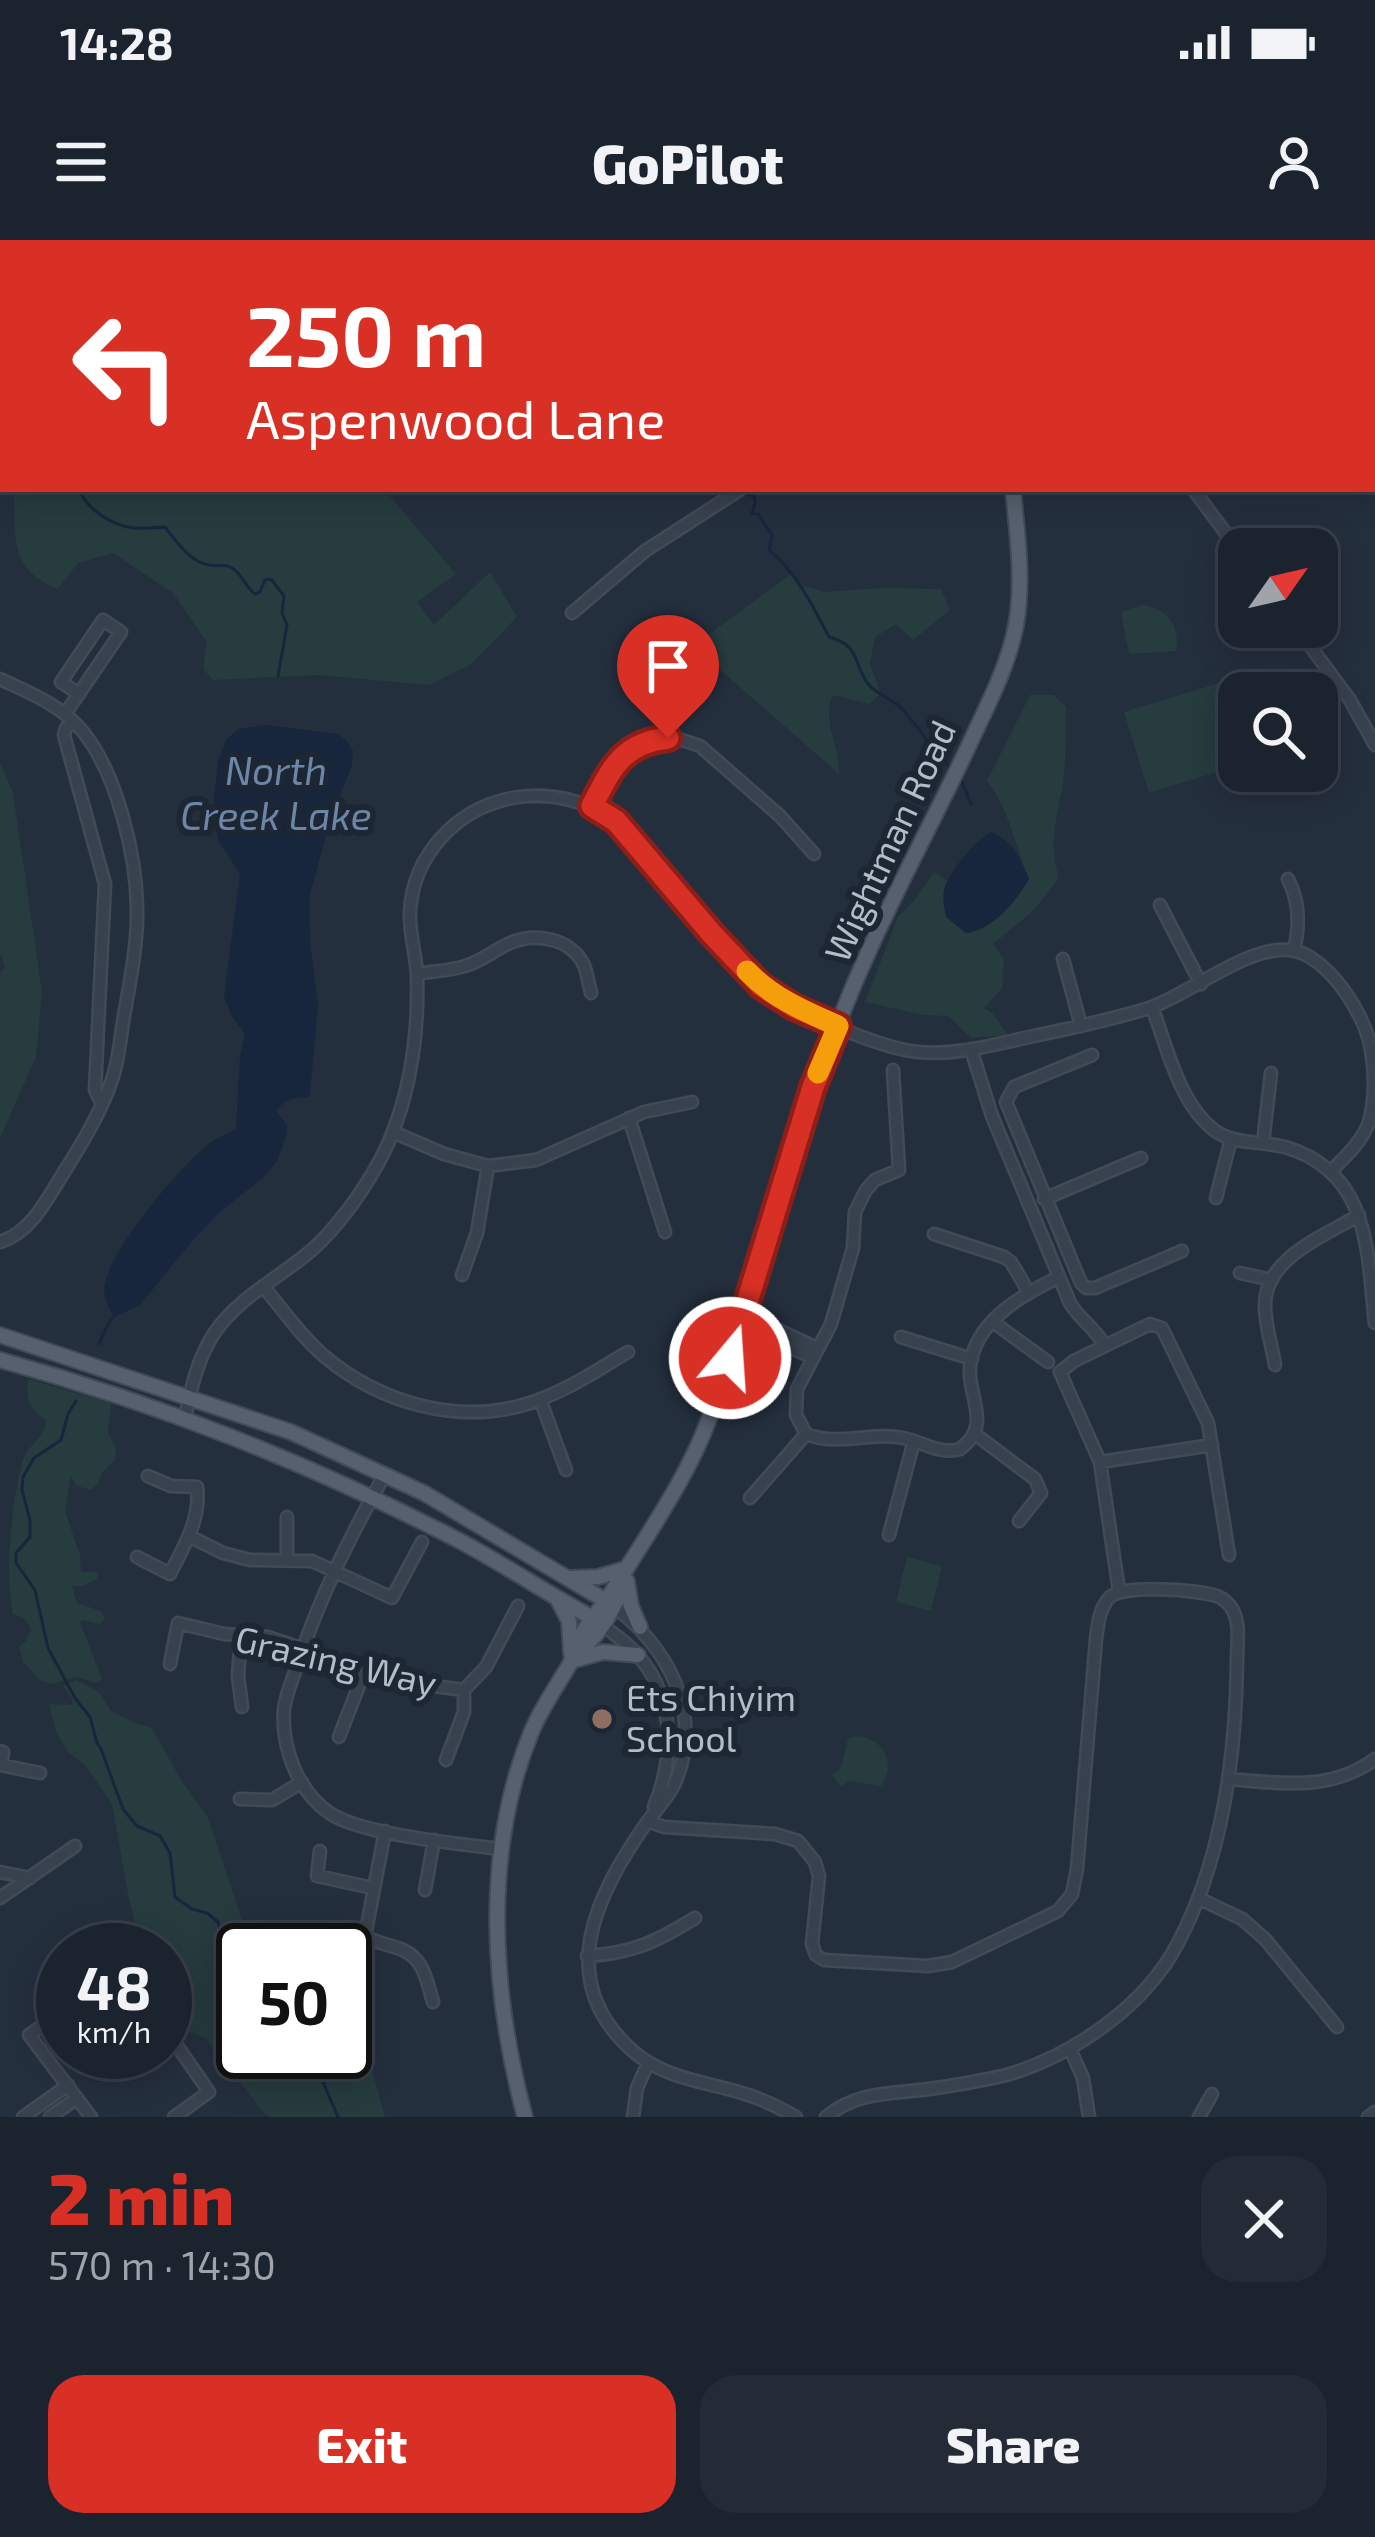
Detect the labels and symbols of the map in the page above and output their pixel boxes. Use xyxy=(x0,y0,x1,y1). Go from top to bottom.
north arrow xyxy=(1218,528,1338,648)
pin xyxy=(617,615,719,738)
street label: Wightman Road xyxy=(814,713,963,968)
water label: North Creek Lake xyxy=(180,746,372,838)
position arrow xyxy=(667,1295,793,1421)
street label: Grazing Way xyxy=(232,1616,441,1704)
place label: Ets Chiyim School xyxy=(626,1675,796,1759)
marker: Ets Chiyim School xyxy=(589,1706,615,1732)
speed limit sign: 50 xyxy=(216,1923,372,2079)

